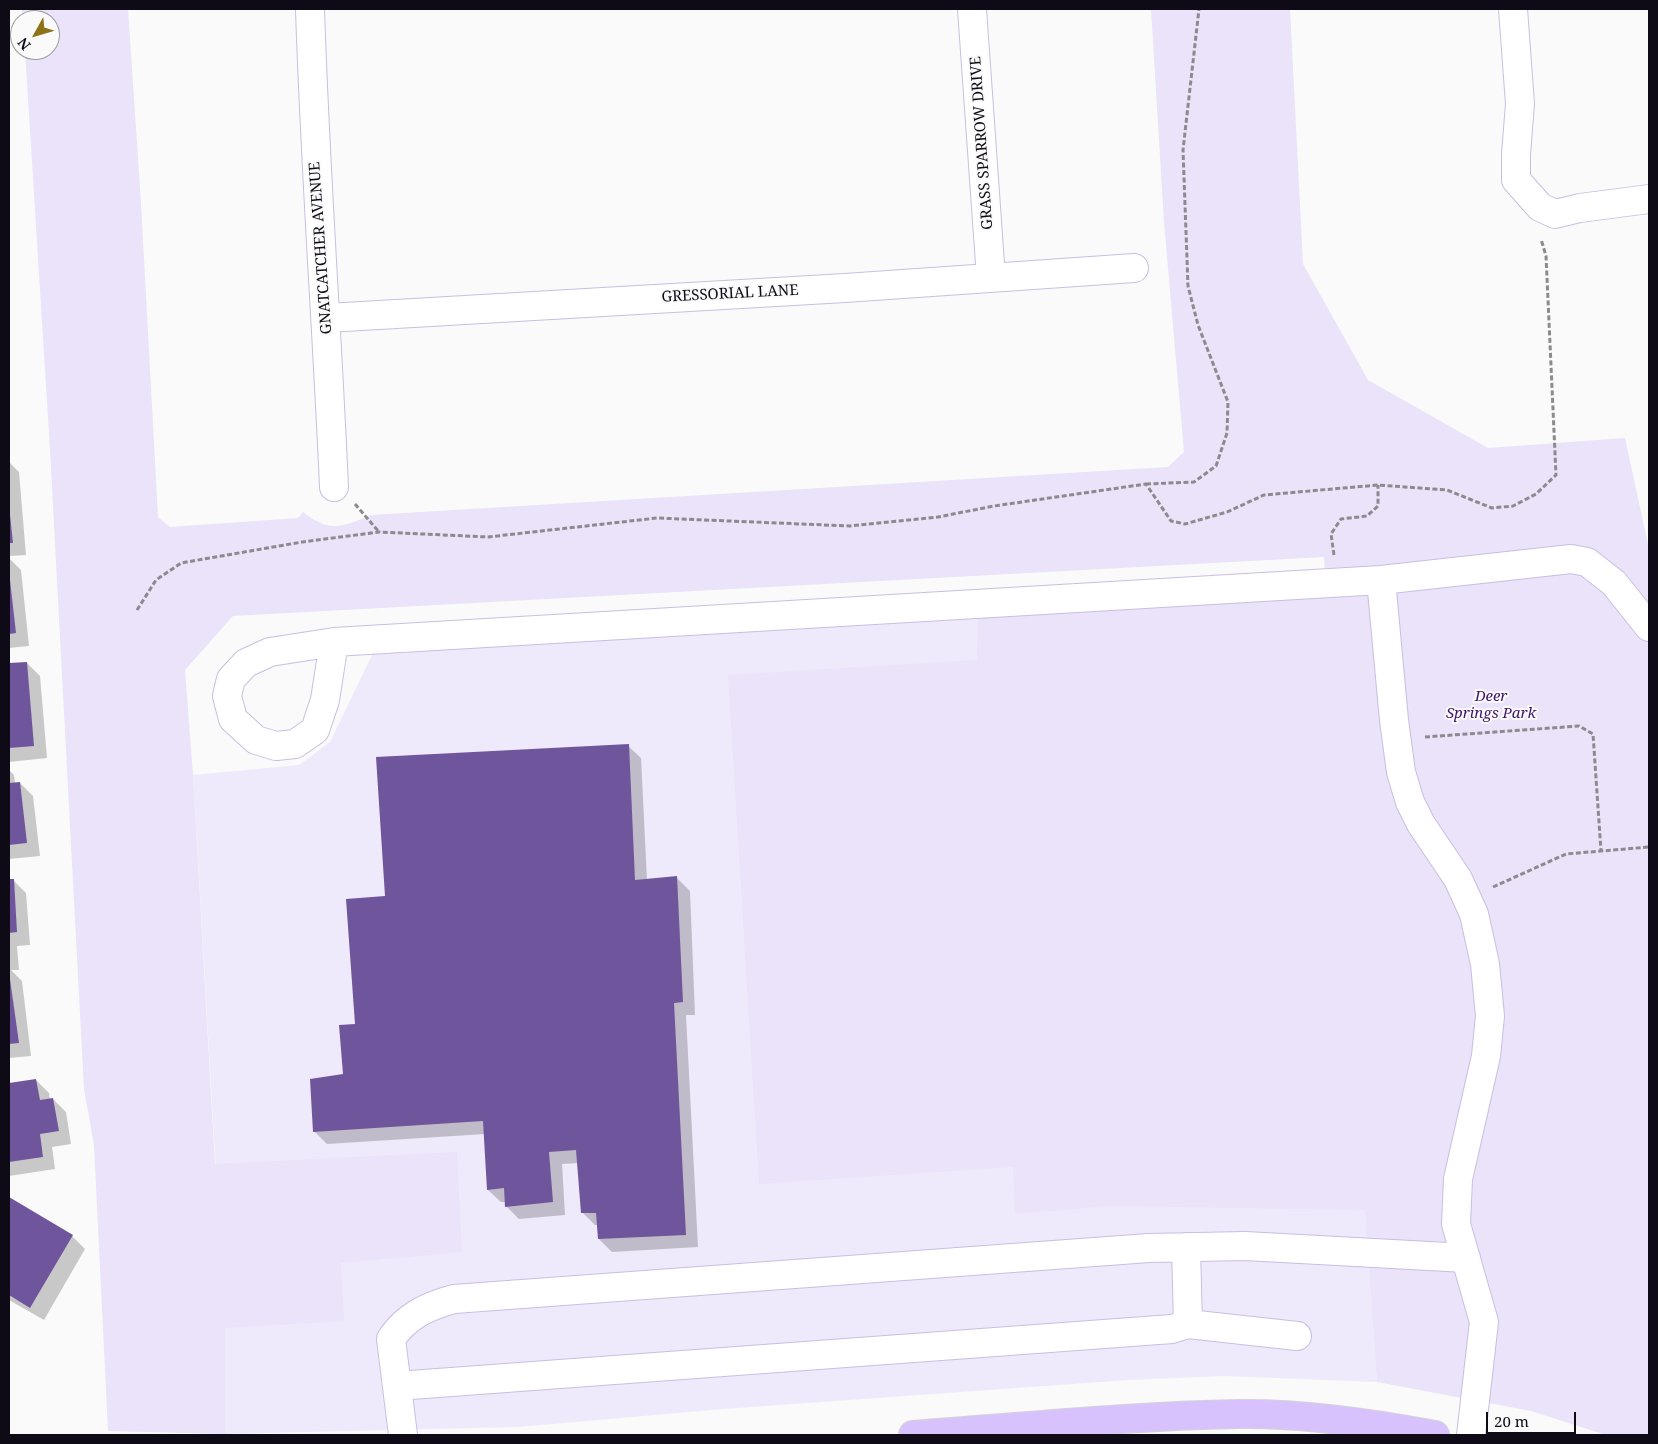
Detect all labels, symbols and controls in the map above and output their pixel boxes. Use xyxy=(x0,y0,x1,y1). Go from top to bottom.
north arrow xyxy=(10,10,60,60)
text: N xyxy=(13,34,35,54)
street label: GRASS SPARROW DRIVE xyxy=(967,56,997,230)
street label: GNATCATCHER AVENUE xyxy=(306,161,336,335)
street label: GRESSORIAL LANE xyxy=(661,281,799,307)
park label: Deer Springs Park xyxy=(1446,688,1536,723)
scale bar xyxy=(1488,1402,1578,1434)
text: 20 m xyxy=(1494,1411,1529,1431)

